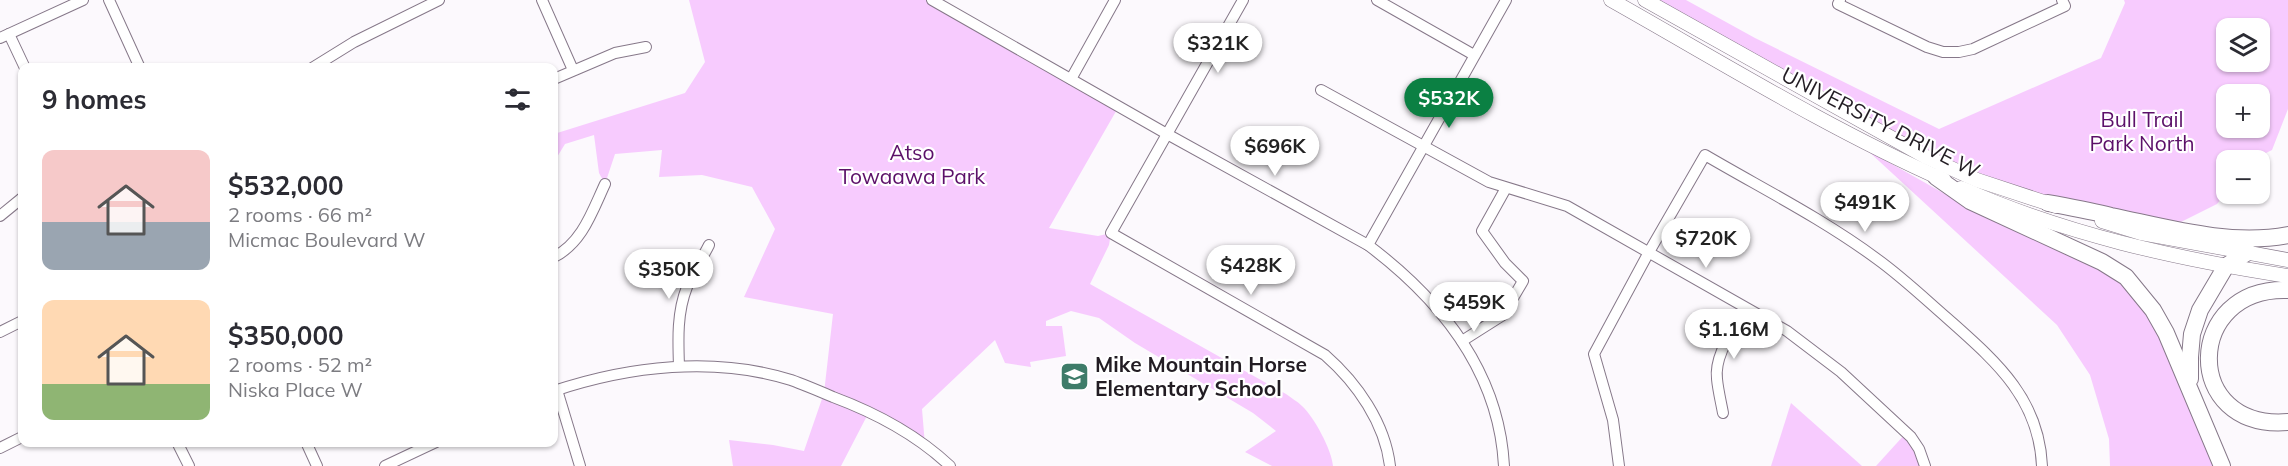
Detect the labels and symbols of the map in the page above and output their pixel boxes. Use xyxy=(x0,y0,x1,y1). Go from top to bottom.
pin: $321K xyxy=(1176,23,1260,74)
street label: UNIVERSITY DRIVE W xyxy=(1777,61,1985,183)
pin: $532K xyxy=(1407,78,1491,129)
park label: Bull Trail Park North xyxy=(2089,106,2195,156)
pin: $696K xyxy=(1233,126,1317,177)
park label: Atso Towaawa Park xyxy=(839,139,985,189)
pin: $491K xyxy=(1823,182,1907,233)
pin: $720K xyxy=(1664,218,1748,269)
pin: $428K xyxy=(1209,245,1293,296)
pin: $350K xyxy=(627,249,711,300)
pin: $459K xyxy=(1432,282,1516,333)
pin: $1.16M xyxy=(1685,309,1783,360)
place label: Mike Mountain Horse Elementary School xyxy=(1095,351,1307,401)
school or university icon: Mike Mountain Horse Elementary School xyxy=(1058,360,1090,392)

